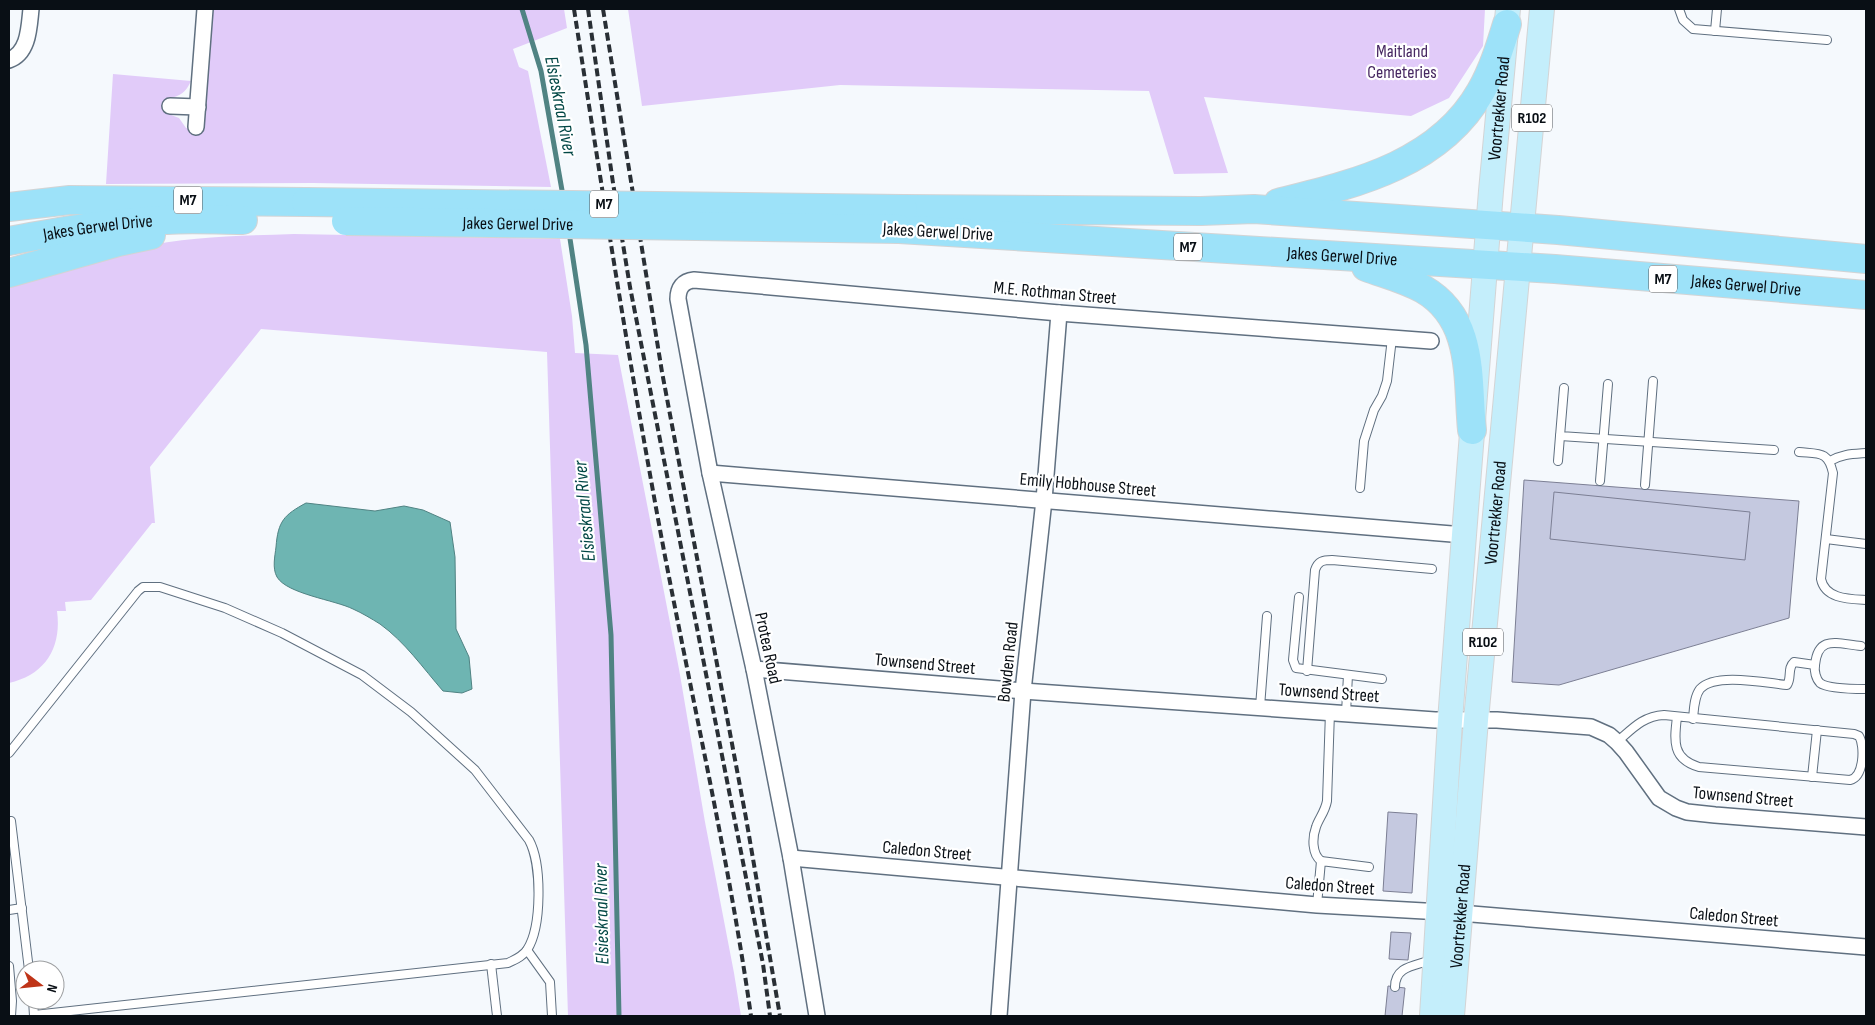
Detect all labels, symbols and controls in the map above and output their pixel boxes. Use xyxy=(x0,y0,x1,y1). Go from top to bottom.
park label: Maitland Cemeteries xyxy=(1367,41,1437,83)
water label: Elsieskraal River xyxy=(539,54,581,158)
street label: Voortrekker Road xyxy=(1483,56,1514,161)
road number: R102 xyxy=(1512,105,1552,132)
road number: M7 xyxy=(174,186,202,214)
road number: M7 xyxy=(590,190,618,218)
street label: Jakes Gerwel Drive xyxy=(40,210,153,245)
street label: Jakes Gerwel Drive xyxy=(462,212,573,235)
street label: Jakes Gerwel Drive xyxy=(881,219,994,245)
road number: M7 xyxy=(1174,233,1202,260)
street label: Jakes Gerwel Drive xyxy=(1285,242,1398,270)
road number: M7 xyxy=(1649,266,1677,292)
street label: Jakes Gerwel Drive xyxy=(1689,270,1802,300)
street label: M.E. Rothman Street xyxy=(993,277,1118,309)
water label: Elsieskraal River xyxy=(569,459,601,562)
street label: Voortrekker Road xyxy=(1480,460,1511,566)
street label: Emily Hobhouse Street xyxy=(1019,469,1158,501)
street label: Protea Road xyxy=(750,610,786,686)
street label: Bowden Road xyxy=(993,621,1023,703)
road number: R102 xyxy=(1463,628,1503,656)
street label: Townsend Street xyxy=(874,649,977,679)
street label: Townsend Street xyxy=(1278,679,1381,707)
street label: Townsend Street xyxy=(1692,782,1795,812)
street label: Caledon Street xyxy=(882,837,973,865)
water label: Elsieskraal River xyxy=(590,863,614,965)
street label: Voortrekker Road xyxy=(1445,863,1475,969)
street label: Caledon Street xyxy=(1285,872,1376,900)
street label: Caledon Street xyxy=(1689,903,1780,931)
north arrow xyxy=(15,960,65,1010)
text: N xyxy=(43,983,61,994)

